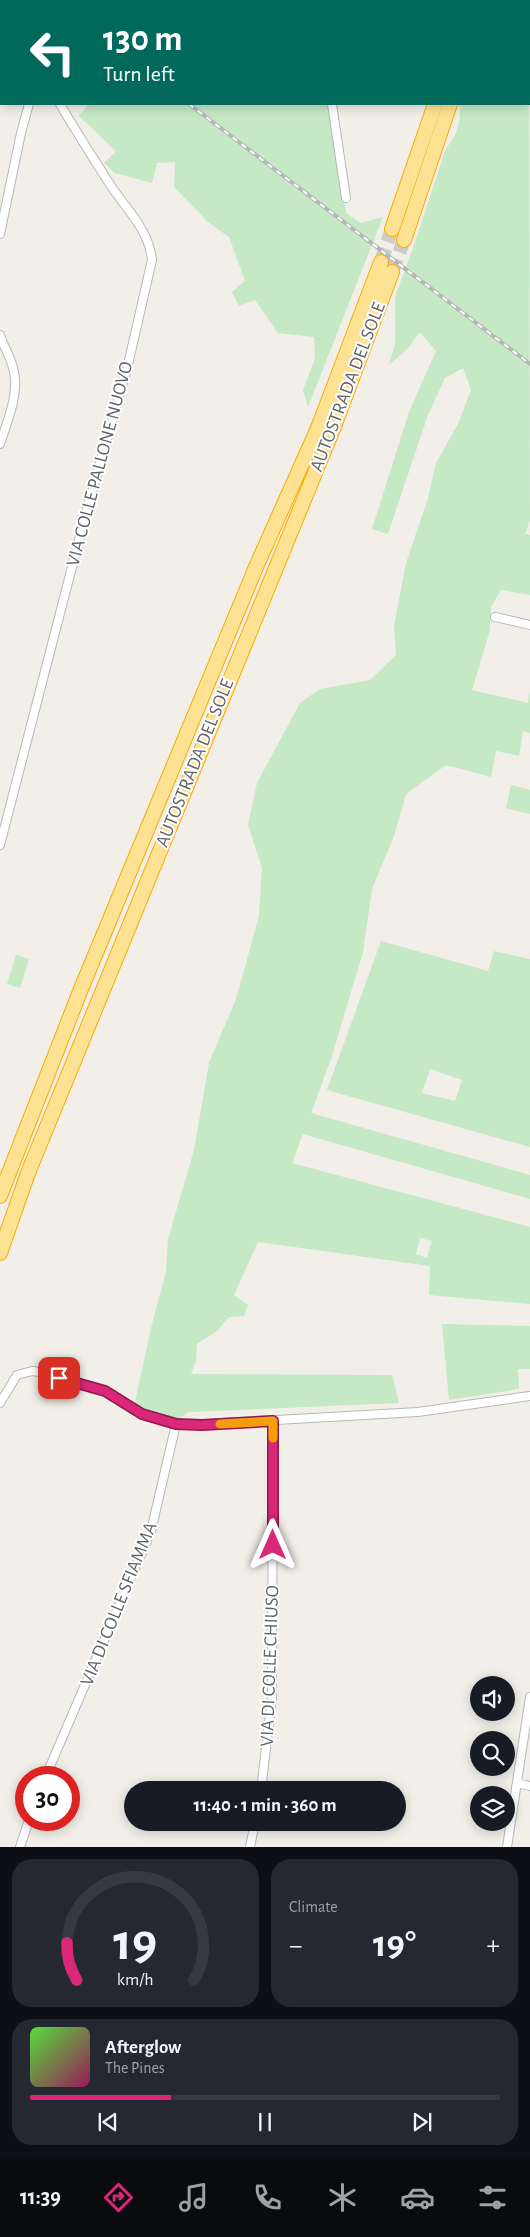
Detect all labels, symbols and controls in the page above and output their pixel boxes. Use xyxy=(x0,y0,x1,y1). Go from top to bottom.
icon: left xyxy=(20,20,85,85)
text: 130 m xyxy=(103,22,182,57)
text: Turn left xyxy=(103,63,175,85)
street label: AUTOSTRADA DEL SOLE xyxy=(307,300,389,474)
street label: VIA COLLE PALLONE NUOVO xyxy=(63,359,137,569)
street label: AUTOSTRADA DEL SOLE xyxy=(153,676,237,850)
pin xyxy=(38,1357,80,1399)
icon: arrive xyxy=(45,1364,73,1392)
position arrow xyxy=(246,1518,298,1570)
street label: VIA DI COLLE SFIAMMA xyxy=(77,1519,161,1689)
street label: VIA DI COLLE CHIUSO xyxy=(258,1585,282,1747)
map controls xyxy=(470,1676,515,1831)
button: sound xyxy=(470,1676,515,1721)
button: search xyxy=(470,1731,515,1776)
speed limit sign: 30 xyxy=(15,1766,80,1831)
button: layers xyxy=(470,1786,515,1831)
text: 11:40 · 1 min · 360 m xyxy=(193,1796,337,1815)
text: Climate xyxy=(289,1899,338,1915)
text: 19 xyxy=(114,1917,157,1969)
text: 19° xyxy=(373,1926,416,1964)
text: − xyxy=(289,1932,302,1960)
text: + xyxy=(487,1932,500,1960)
text: km/h xyxy=(117,1971,154,1989)
text: Afterglow xyxy=(105,2038,181,2057)
text: The Pines xyxy=(105,2060,165,2076)
icon: previous xyxy=(94,2108,122,2136)
icon: pause xyxy=(251,2108,279,2136)
icon: next xyxy=(408,2108,436,2136)
icon: directions xyxy=(101,2180,136,2215)
icon: music xyxy=(176,2180,211,2215)
icon: phone xyxy=(250,2180,285,2215)
icon: climate xyxy=(325,2180,360,2215)
icon: car xyxy=(400,2180,435,2215)
icon: filters xyxy=(475,2180,510,2215)
text: 11:39 xyxy=(20,2186,61,2208)

